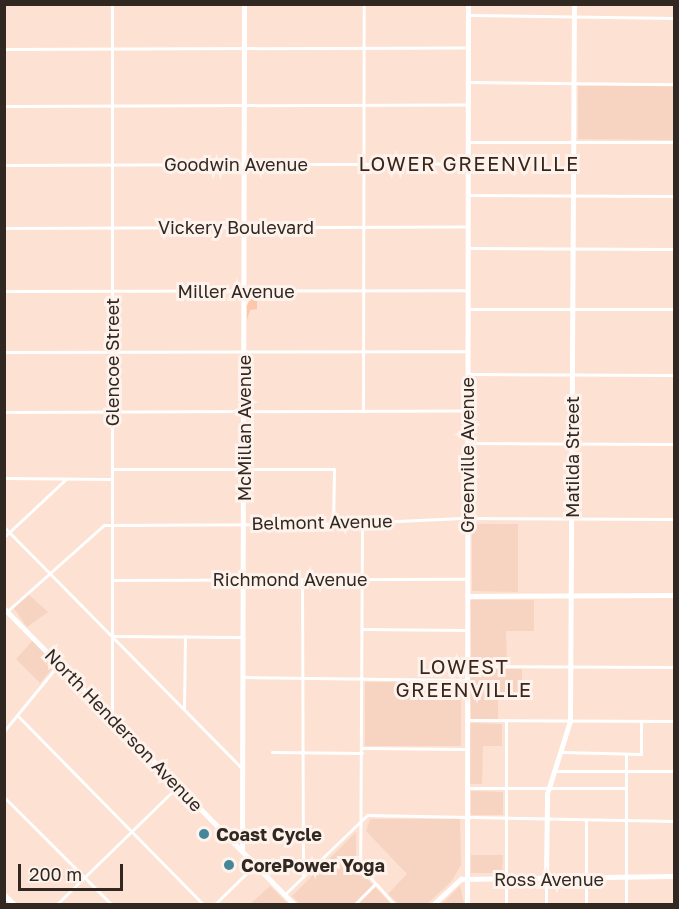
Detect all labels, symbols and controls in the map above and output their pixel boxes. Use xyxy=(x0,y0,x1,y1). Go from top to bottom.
district label: LOWER GREENVILLE xyxy=(358,151,580,175)
street label: Goodwin Avenue xyxy=(164,153,308,175)
street label: Vickery Boulevard xyxy=(158,216,314,238)
street label: Miller Avenue xyxy=(177,280,295,302)
street label: Glencoe Street xyxy=(101,298,123,426)
street label: McMillan Avenue xyxy=(233,355,255,501)
street label: Greenville Avenue xyxy=(456,377,478,533)
street label: Matilda Street xyxy=(561,396,583,518)
street label: Belmont Avenue xyxy=(251,510,393,534)
street label: Richmond Avenue xyxy=(213,568,367,590)
street label: North Henderson Avenue xyxy=(41,644,207,816)
district label: LOWEST GREENVILLE xyxy=(396,655,532,702)
place label: Coast Cycle xyxy=(216,823,322,845)
marker: Coast Cycle xyxy=(197,827,211,841)
scale bar xyxy=(21,852,126,890)
place label: CorePower Yoga xyxy=(241,854,385,876)
marker: CorePower Yoga xyxy=(222,858,236,872)
text: 200 m xyxy=(29,863,82,885)
street label: Ross Avenue xyxy=(494,868,604,890)

